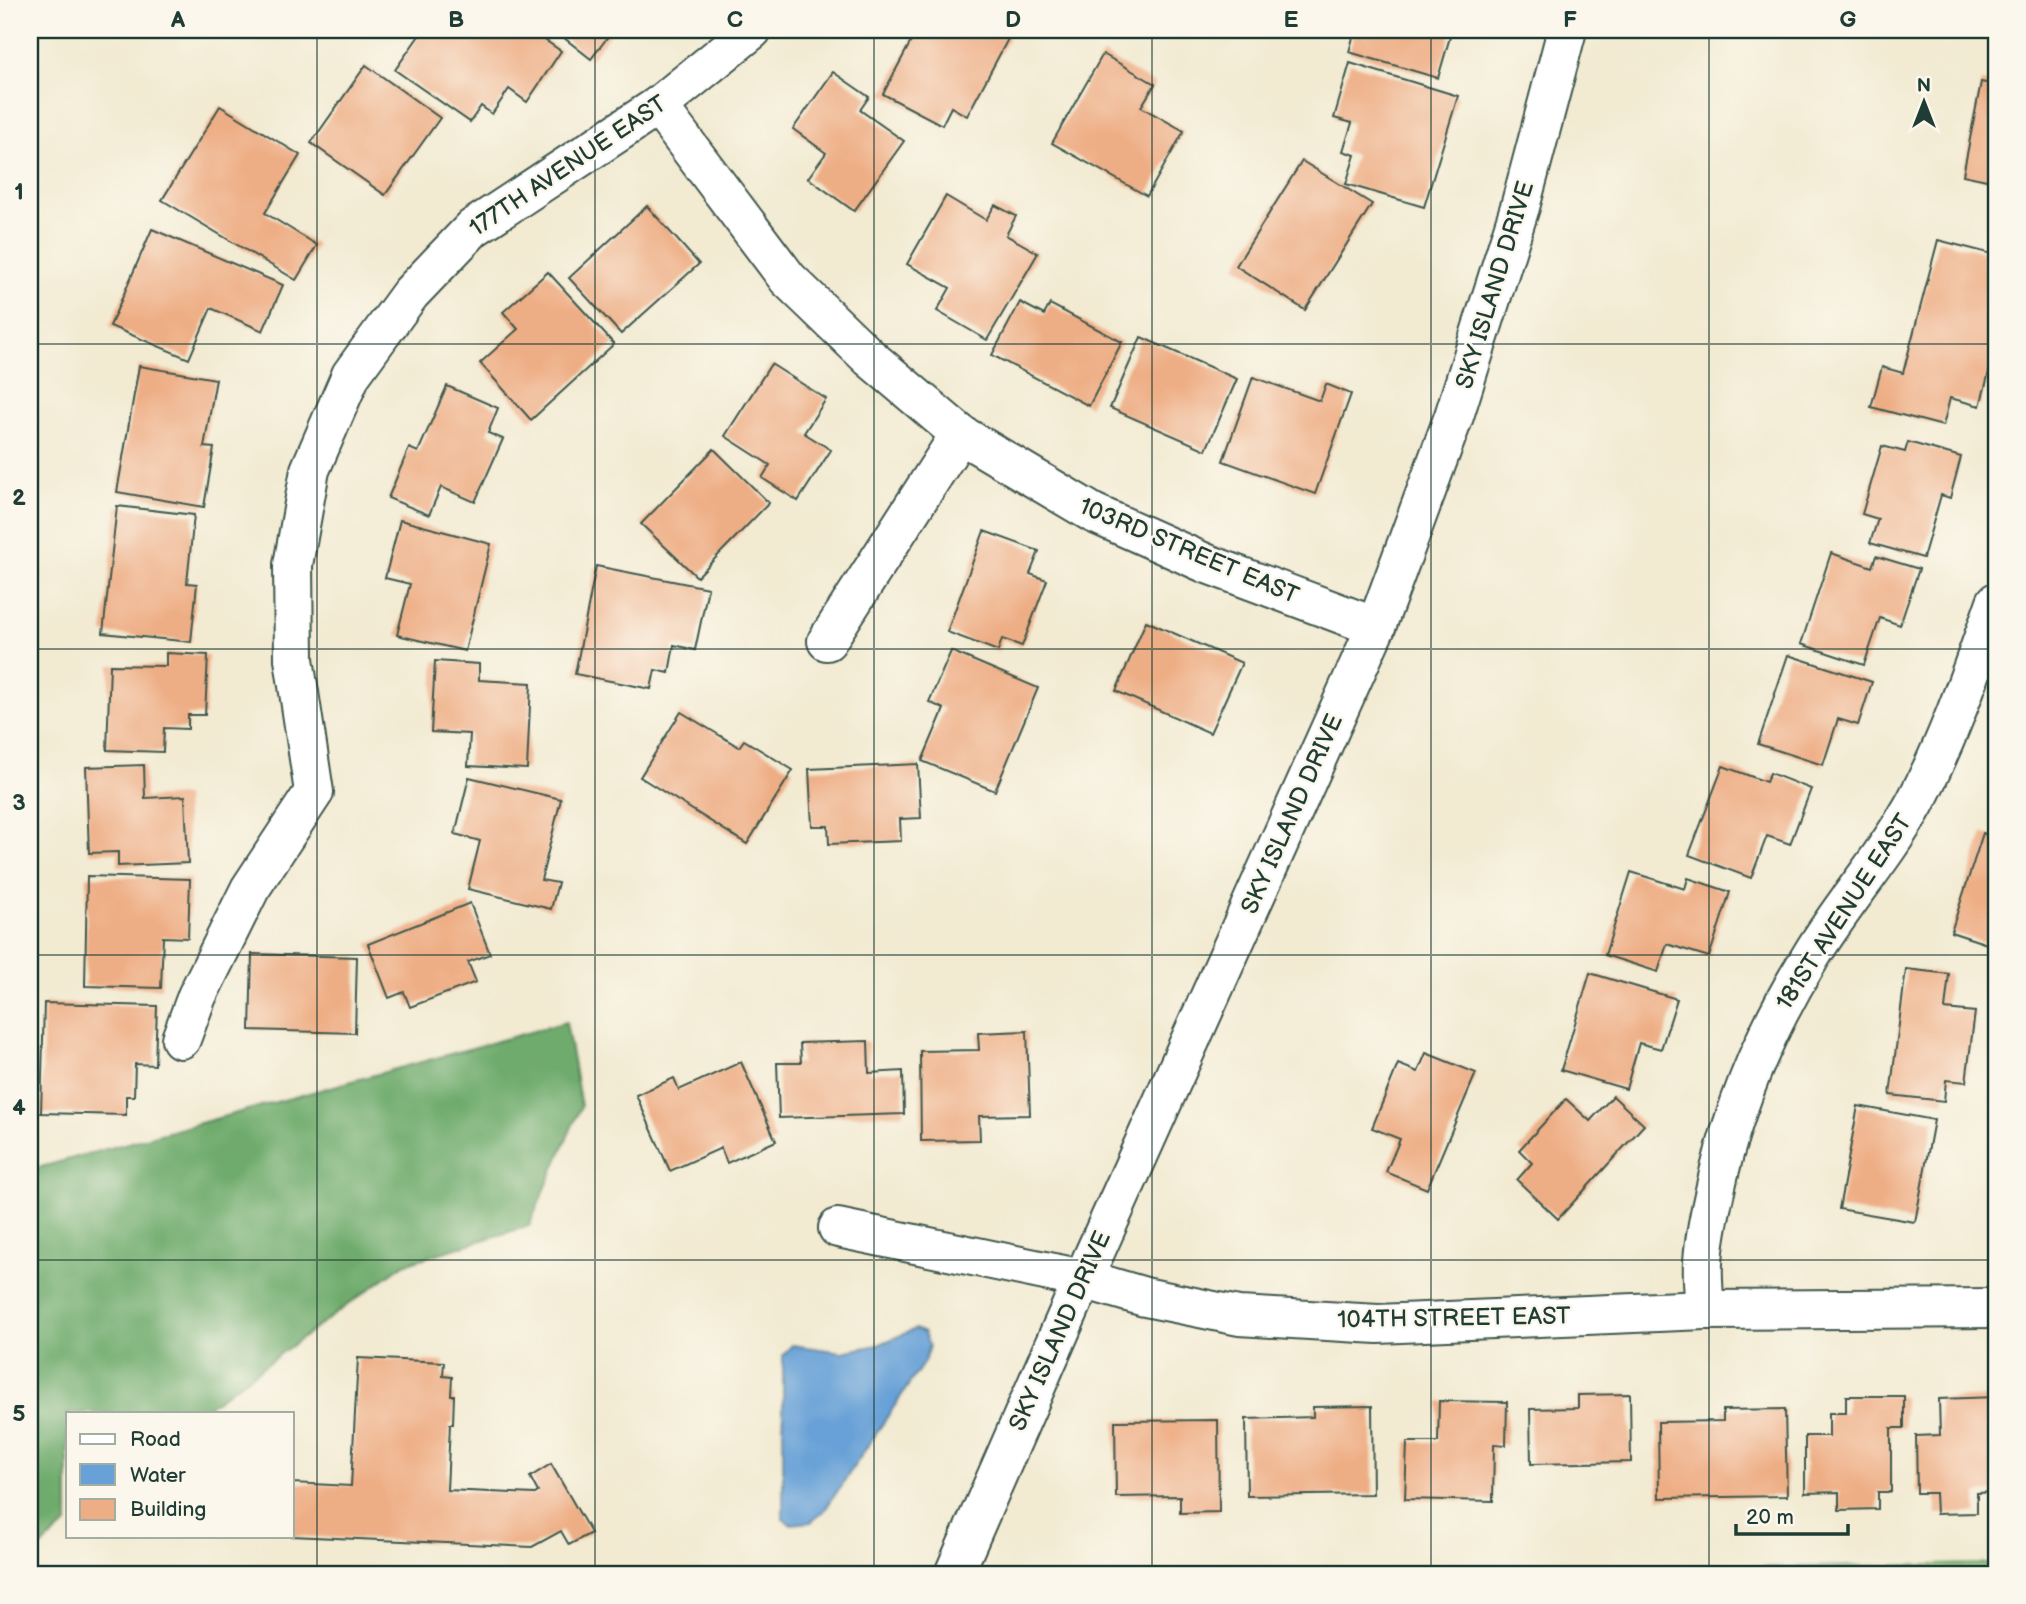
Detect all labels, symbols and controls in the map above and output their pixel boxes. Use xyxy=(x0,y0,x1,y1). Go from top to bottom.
text: A xyxy=(170,6,186,34)
text: B xyxy=(448,6,464,34)
text: C xyxy=(727,6,743,34)
text: D xyxy=(1005,6,1021,34)
text: E xyxy=(1284,6,1299,34)
text: F xyxy=(1563,6,1577,34)
text: G xyxy=(1840,6,1857,34)
north arrow xyxy=(1890,66,1960,136)
text: N xyxy=(1917,75,1931,98)
street label: 177TH AVENUE EAST xyxy=(464,89,673,243)
text: 1 xyxy=(14,178,24,206)
street label: SKY ISLAND DRIVE xyxy=(1450,178,1540,392)
text: 2 xyxy=(12,484,26,512)
street label: 103RD STREET EAST xyxy=(1075,492,1304,611)
street label: SKY ISLAND DRIVE xyxy=(1235,710,1349,918)
text: 3 xyxy=(12,789,26,817)
street label: 181ST AVENUE EAST xyxy=(1770,808,1918,1015)
text: 4 xyxy=(12,1094,26,1122)
street label: SKY ISLAND DRIVE xyxy=(1003,1227,1117,1435)
street label: 104TH STREET EAST xyxy=(1337,1301,1571,1335)
text: 5 xyxy=(12,1400,26,1428)
legend xyxy=(66,1412,294,1538)
text: Road xyxy=(130,1427,181,1452)
text: Water xyxy=(130,1463,186,1488)
scale bar xyxy=(1736,1492,1848,1536)
text: Building xyxy=(130,1497,206,1522)
text: 20 m xyxy=(1746,1505,1794,1530)

